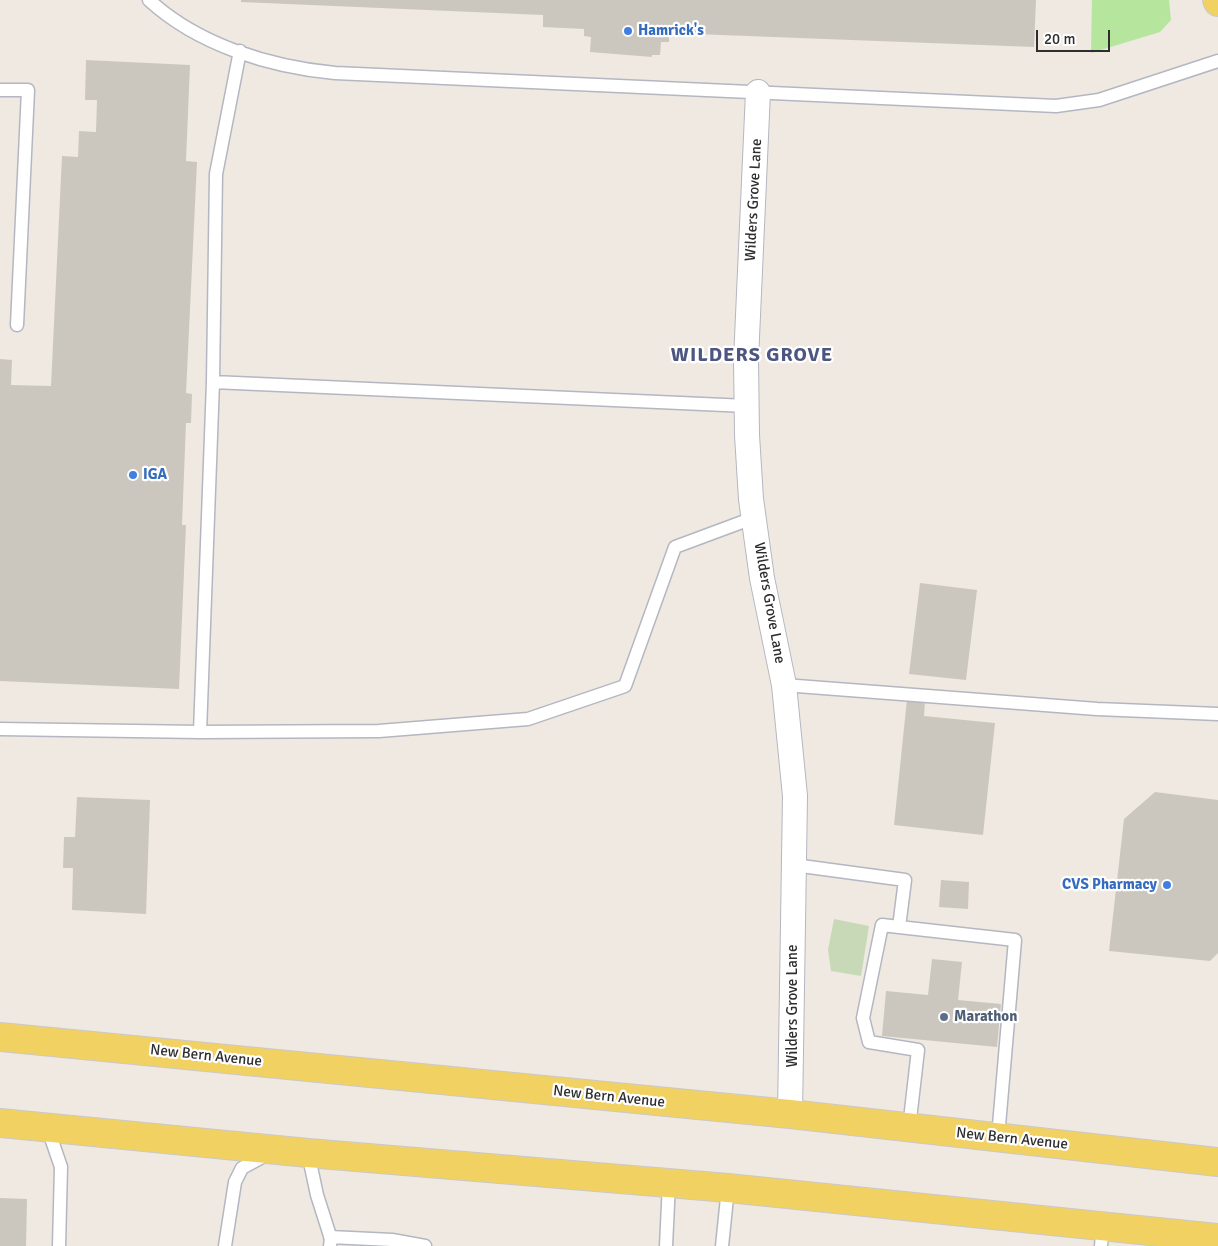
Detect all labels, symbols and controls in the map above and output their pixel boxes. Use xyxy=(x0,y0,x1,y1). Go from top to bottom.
scale bar xyxy=(1038,20,1112,52)
place label: Hamrick's xyxy=(638,22,704,40)
marker: Hamrick's xyxy=(622,25,634,37)
text: 20 m xyxy=(1044,30,1075,48)
street label: Wilders Grove Lane xyxy=(742,138,766,262)
district label: WILDERS GROVE xyxy=(669,344,835,368)
place label: IGA xyxy=(143,466,167,484)
marker: IGA xyxy=(127,469,139,481)
street label: Wilders Grove Lane xyxy=(749,541,789,665)
place label: CVS Pharmacy xyxy=(1062,876,1157,894)
marker: CVS Pharmacy xyxy=(1161,879,1173,891)
street label: Wilders Grove Lane xyxy=(784,945,802,1067)
place label: Marathon xyxy=(954,1008,1017,1026)
marker: Marathon xyxy=(938,1011,950,1023)
street label: New Bern Avenue xyxy=(149,1041,263,1071)
street label: New Bern Avenue xyxy=(552,1082,666,1112)
street label: New Bern Avenue xyxy=(955,1124,1069,1154)

